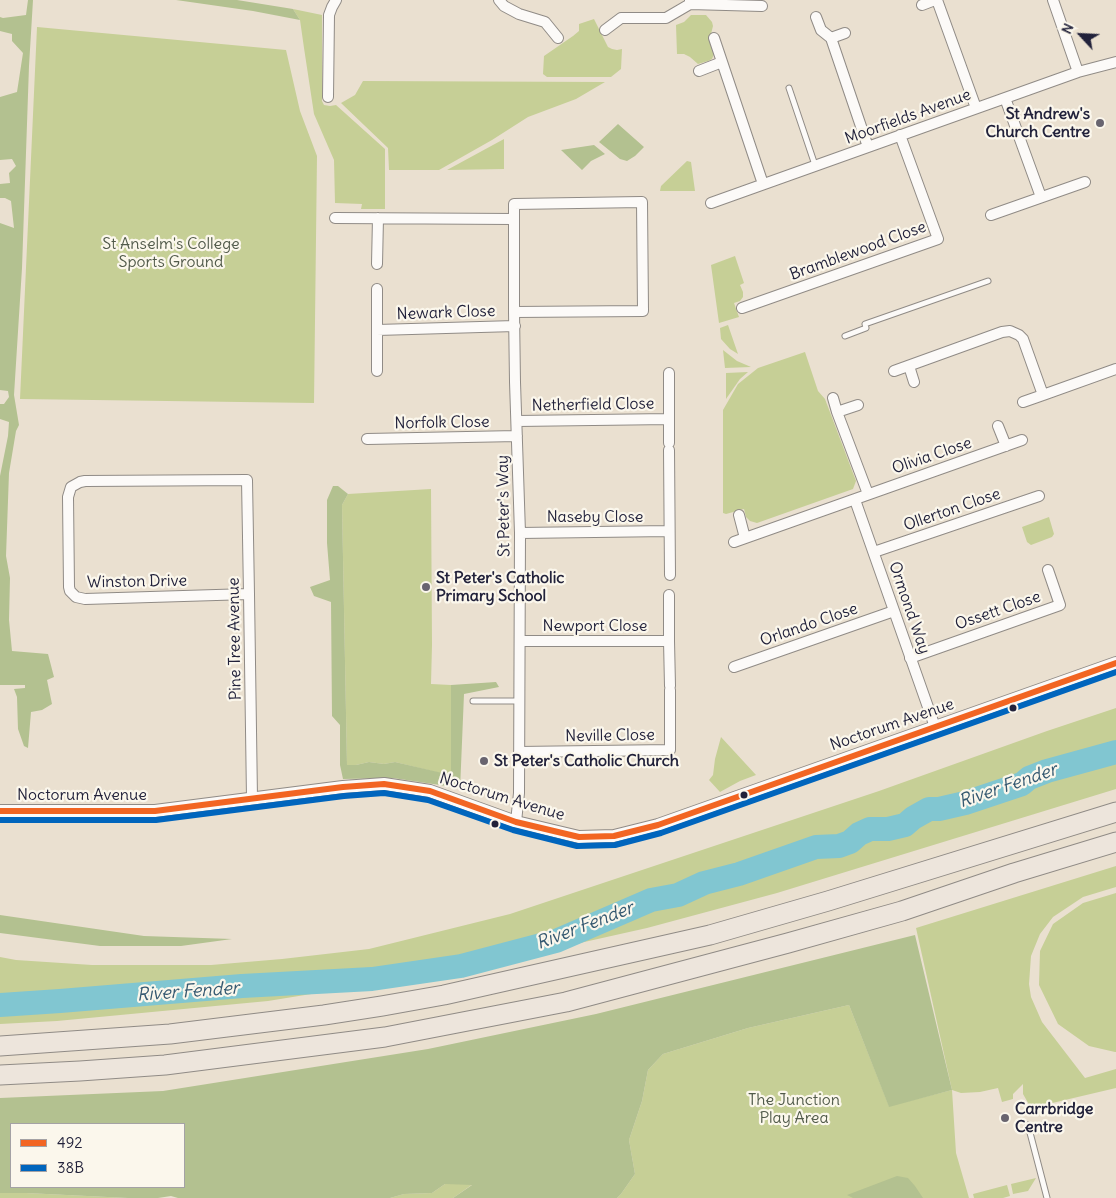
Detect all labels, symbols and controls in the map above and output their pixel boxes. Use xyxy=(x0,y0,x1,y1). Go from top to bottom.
north arrow xyxy=(1056,10,1106,60)
text: N xyxy=(1057,20,1078,37)
street label: Moorfields Avenue xyxy=(842,85,974,149)
place label: St Andrew's Church Centre xyxy=(985,104,1090,142)
marker: St Andrew's Church Centre xyxy=(1094,117,1106,129)
street label: Bramblewood Close xyxy=(787,217,929,285)
park label: St Anselm's College Sports Ground xyxy=(102,234,240,272)
street label: Newark Close xyxy=(396,302,496,324)
street label: Netherfield Close xyxy=(532,394,654,416)
street label: Norfolk Close xyxy=(394,413,490,433)
street label: Olivia Close xyxy=(890,433,974,479)
street label: St Peter's Way xyxy=(494,455,514,557)
street label: Ollerton Close xyxy=(901,484,1003,536)
street label: Naseby Close xyxy=(547,507,643,527)
street label: Ormond Way xyxy=(884,559,934,657)
place label: St Peter's Catholic Primary School xyxy=(436,568,564,606)
street label: Winston Drive xyxy=(87,572,187,592)
street label: Pine Tree Avenue xyxy=(224,577,246,701)
marker: St Peter's Catholic Primary School xyxy=(420,581,432,593)
street label: Ossett Close xyxy=(953,587,1043,635)
street label: Orlando Close xyxy=(758,599,860,651)
street label: Newport Close xyxy=(543,616,647,636)
street label: Noctorum Avenue xyxy=(828,695,956,755)
unlabelled marker xyxy=(1008,703,1018,713)
street label: Neville Close xyxy=(565,726,655,746)
place label: St Peter's Catholic Church xyxy=(494,751,679,771)
marker: St Peter's Catholic Church xyxy=(478,755,490,767)
water label: River Fender xyxy=(956,759,1060,813)
street label: Noctorum Avenue xyxy=(437,769,567,825)
street label: Noctorum Avenue xyxy=(17,785,147,805)
unlabelled marker xyxy=(739,790,749,800)
unlabelled marker xyxy=(490,819,500,829)
water label: River Fender xyxy=(533,898,637,954)
water label: River Fender xyxy=(136,978,240,1006)
park label: The Junction Play Area xyxy=(748,1090,840,1128)
place label: Carrbridge Centre xyxy=(1015,1099,1093,1137)
marker: Carrbridge Centre xyxy=(999,1112,1011,1124)
legend xyxy=(10,1123,185,1188)
text: 492 xyxy=(57,1133,83,1152)
text: 38B xyxy=(57,1158,84,1177)

